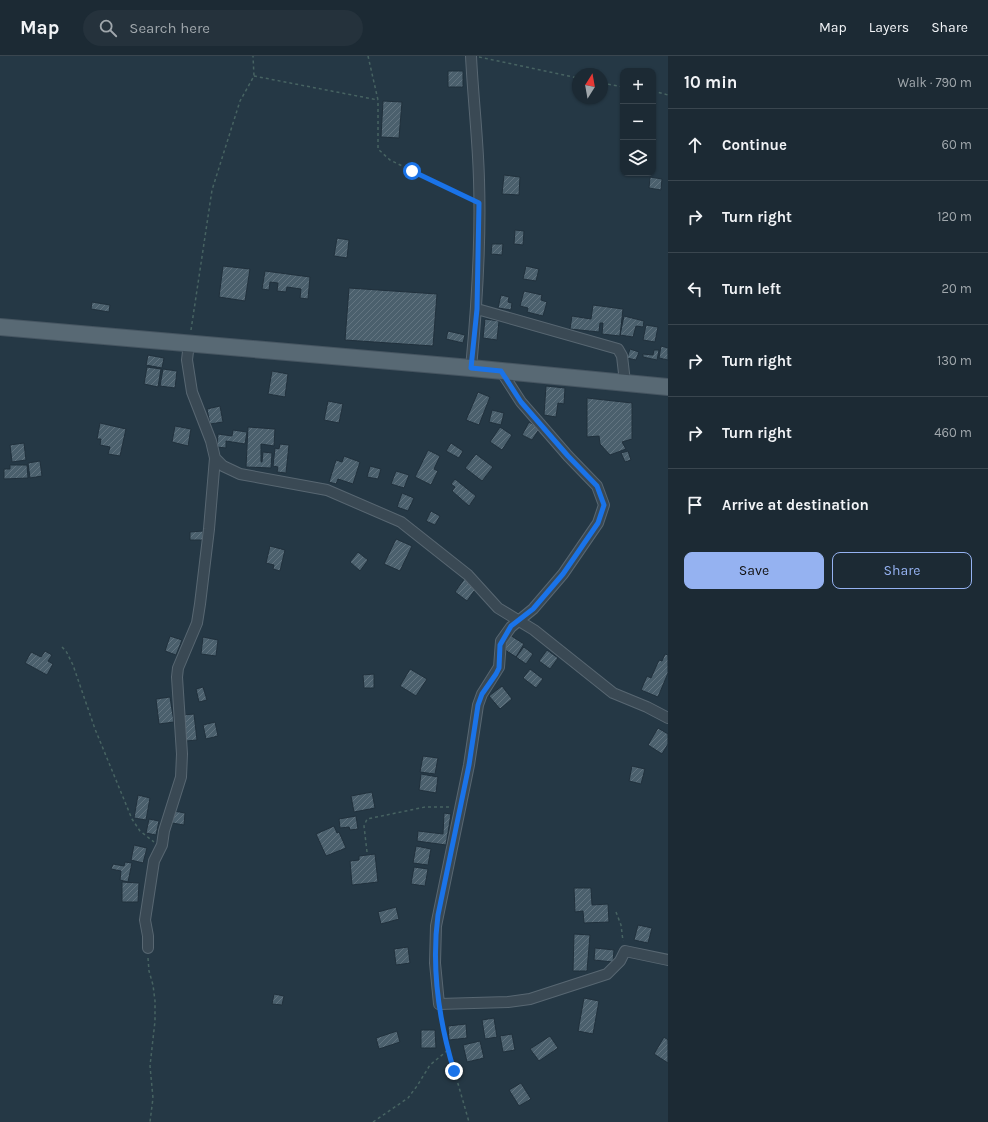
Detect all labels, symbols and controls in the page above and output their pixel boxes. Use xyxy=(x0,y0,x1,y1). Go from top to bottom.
search box xyxy=(83,10,363,46)
text: Map xyxy=(20,17,59,39)
icon: search xyxy=(97,17,119,39)
text: Search here xyxy=(129,19,210,37)
text: Map xyxy=(819,19,847,36)
text: Layers xyxy=(869,19,909,36)
text: Share xyxy=(931,19,968,36)
north arrow xyxy=(572,68,608,104)
map controls xyxy=(620,68,656,176)
button: + xyxy=(620,68,656,104)
text: 10 min xyxy=(684,72,737,92)
text: Walk · 790 m xyxy=(898,75,972,90)
button: − xyxy=(620,104,656,140)
icon: ahead xyxy=(684,134,706,156)
text: Continue xyxy=(722,136,787,154)
text: 60 m xyxy=(942,137,972,152)
button: layers xyxy=(620,140,656,176)
route start xyxy=(403,162,421,180)
icon: right xyxy=(684,206,706,228)
text: Turn right xyxy=(722,208,792,226)
text: 120 m xyxy=(937,209,972,224)
icon: left xyxy=(684,278,706,300)
text: Turn left xyxy=(722,280,781,298)
text: 20 m xyxy=(942,281,972,296)
icon: right xyxy=(684,350,706,372)
text: Turn right xyxy=(722,352,792,370)
text: 130 m xyxy=(937,353,972,368)
icon: right xyxy=(684,422,706,444)
text: Turn right xyxy=(722,424,792,442)
text: 460 m xyxy=(934,425,972,440)
icon: arrive xyxy=(684,494,706,516)
text: Arrive at destination xyxy=(722,496,869,514)
button: Save xyxy=(684,552,824,589)
button: Share xyxy=(832,552,972,589)
route end xyxy=(445,1062,463,1080)

